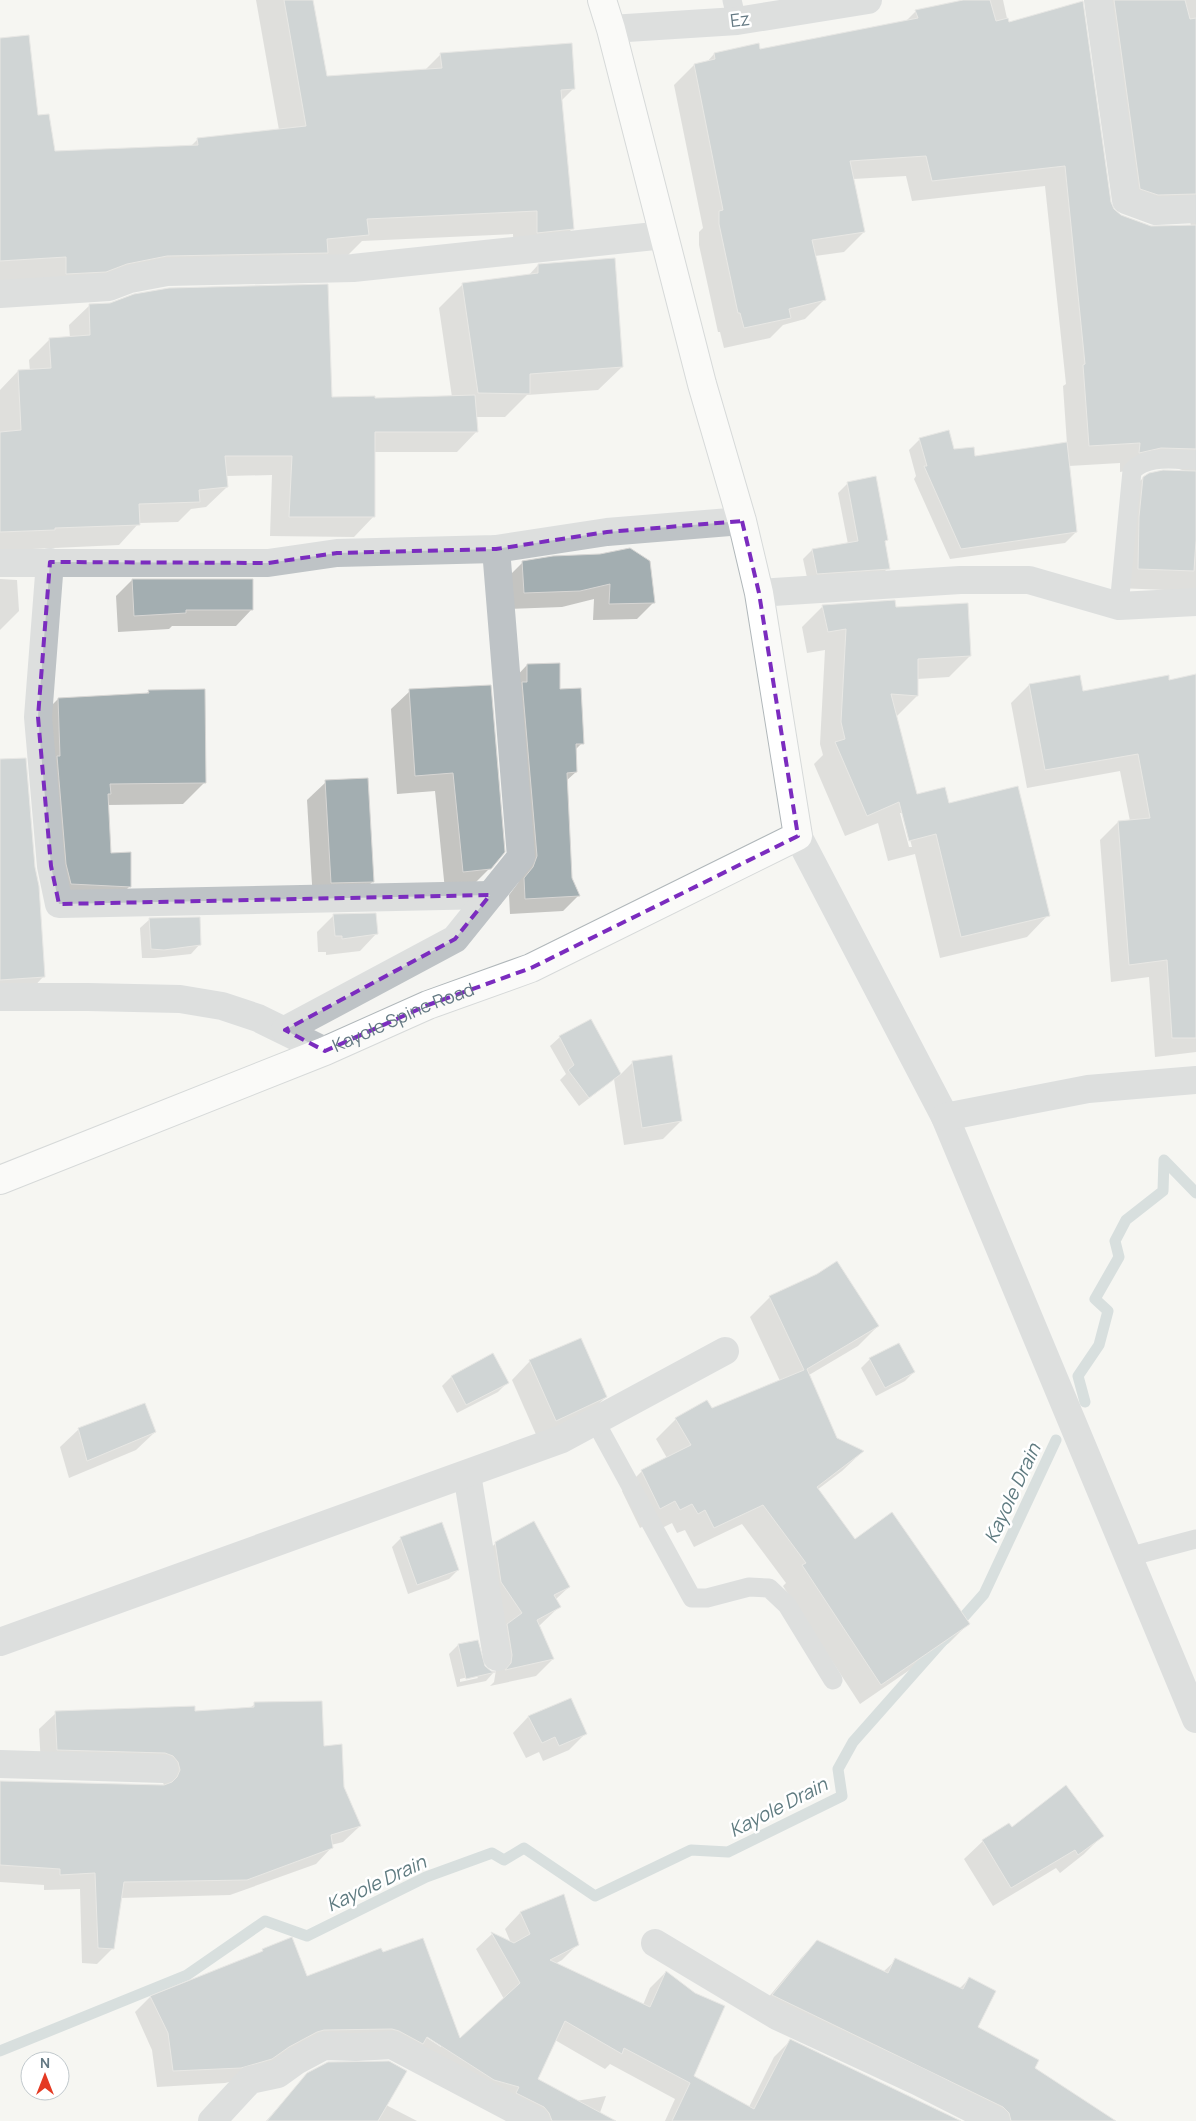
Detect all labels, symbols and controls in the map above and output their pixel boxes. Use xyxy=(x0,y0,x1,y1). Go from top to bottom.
street label: Ez xyxy=(729,6,751,32)
street label: Kayole Spine Road xyxy=(328,976,477,1057)
water label: Kayole Drain xyxy=(978,1438,1047,1547)
water label: Kayole Drain xyxy=(724,1771,832,1843)
water label: Kayole Drain xyxy=(322,1848,431,1917)
north arrow xyxy=(20,2051,70,2101)
text: N xyxy=(40,2053,50,2072)

